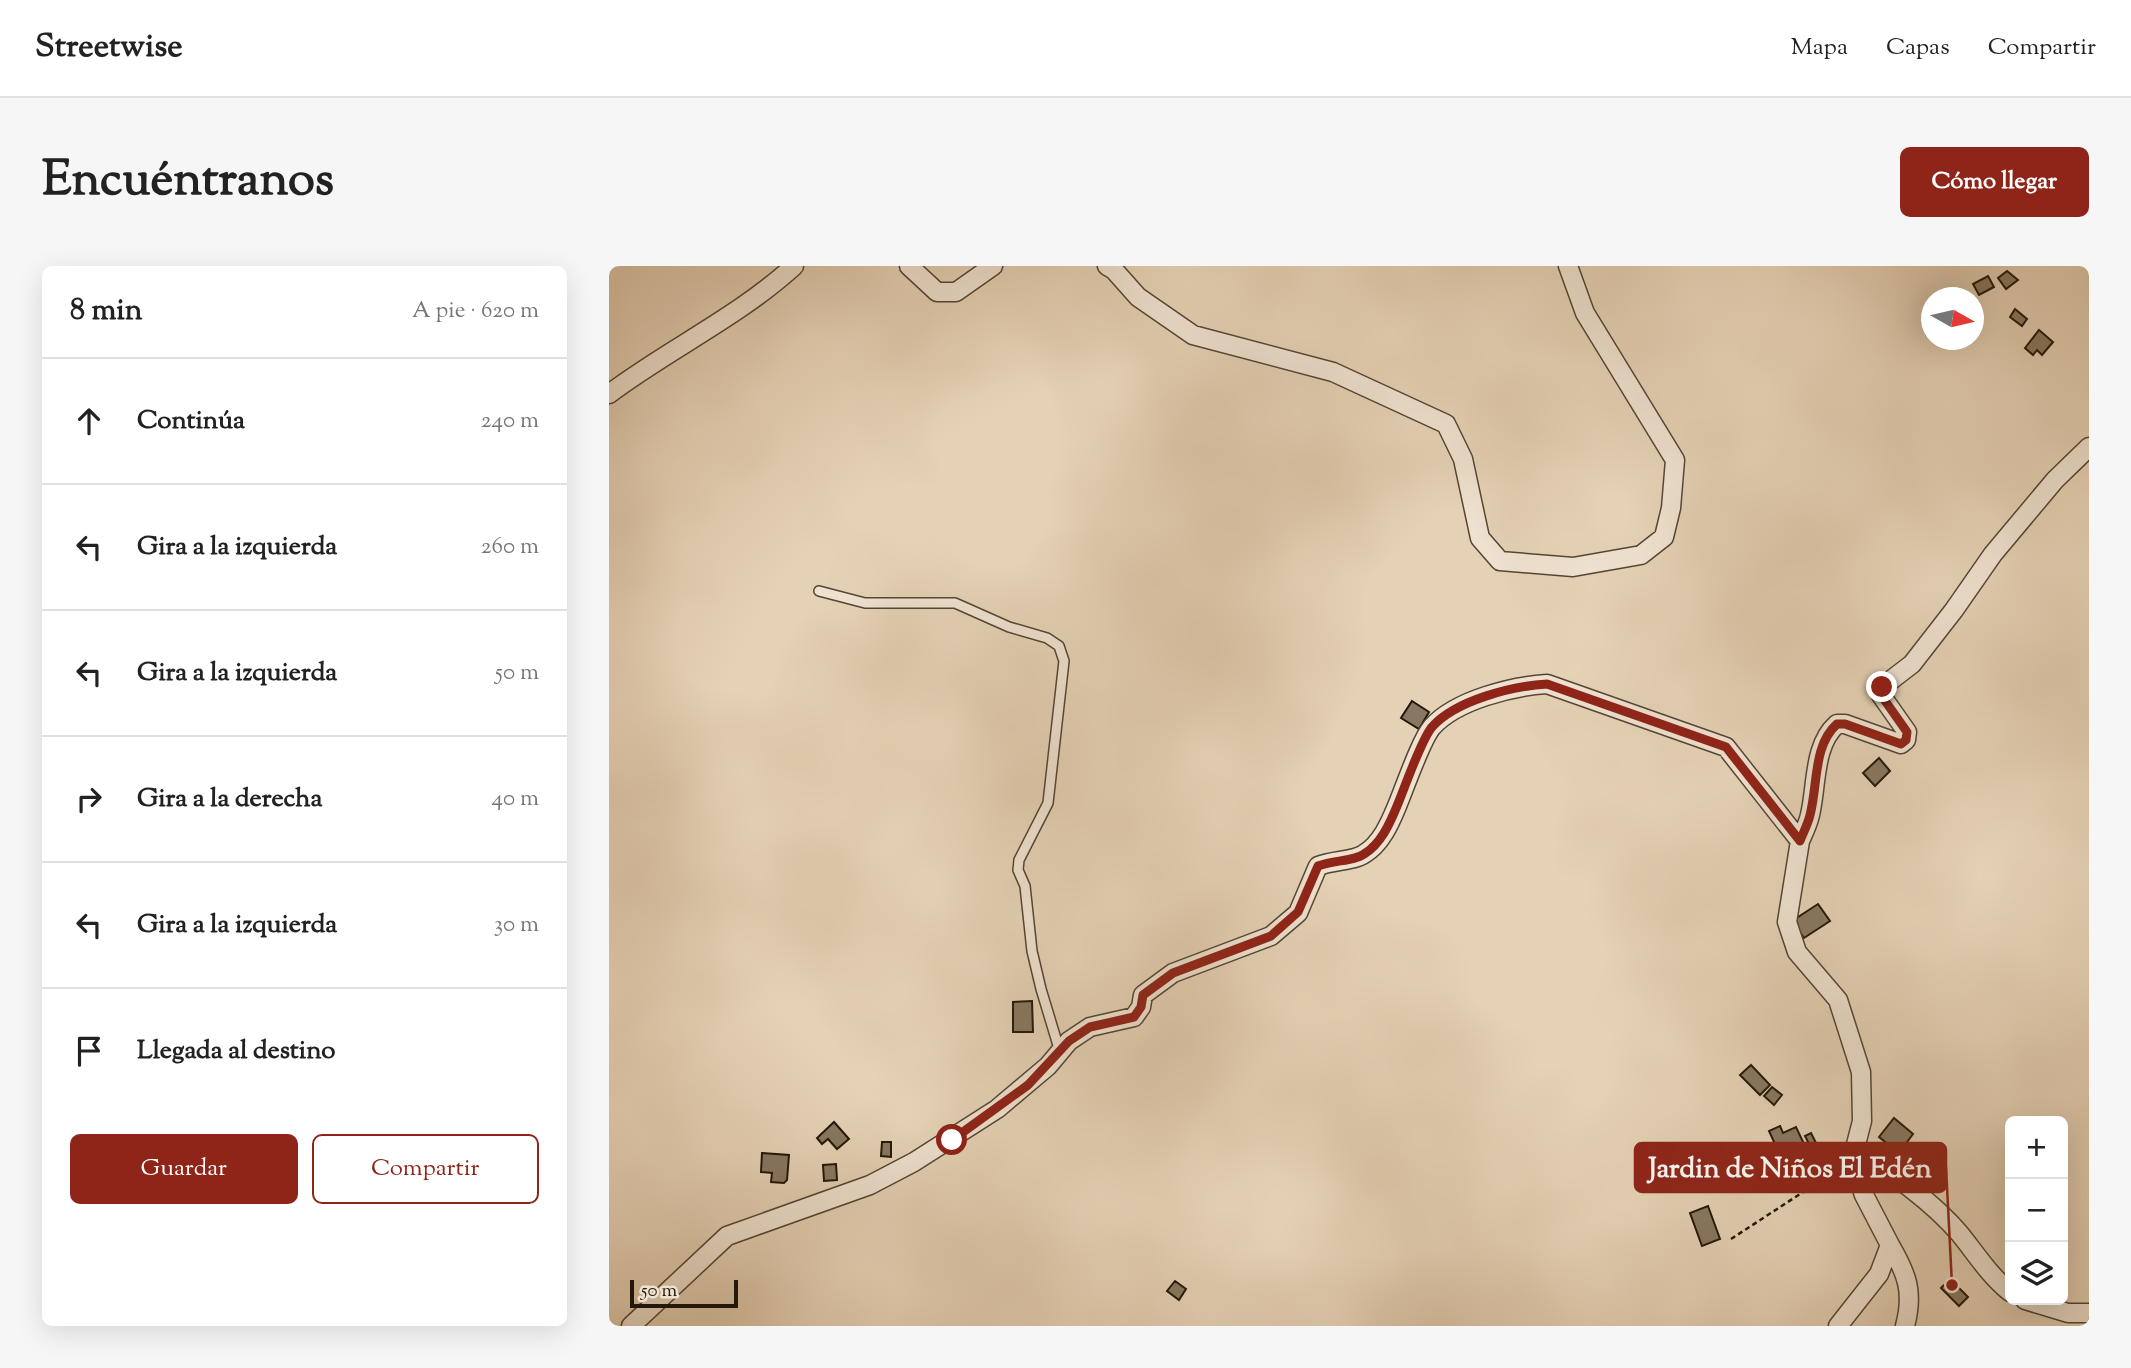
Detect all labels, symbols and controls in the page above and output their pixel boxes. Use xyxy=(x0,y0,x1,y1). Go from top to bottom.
text: Streetwise xyxy=(35,24,183,72)
text: Mapa xyxy=(1791,31,1848,65)
text: Capas xyxy=(1886,31,1950,65)
text: Compartir xyxy=(1988,31,2096,65)
text: Encuéntranos xyxy=(42,147,334,217)
button: Cómo llegar xyxy=(1900,147,2089,217)
north arrow xyxy=(1921,287,1984,350)
text: 8 min xyxy=(70,290,142,333)
text: A pie · 620 m xyxy=(412,295,539,328)
icon: ahead xyxy=(70,402,108,440)
text: Continúa xyxy=(137,403,245,440)
text: 240 m xyxy=(481,405,539,438)
icon: left xyxy=(70,528,108,566)
text: Gira a la izquierda xyxy=(137,529,337,566)
text: 260 m xyxy=(481,531,539,564)
icon: left xyxy=(70,654,108,692)
text: Gira a la izquierda xyxy=(137,655,337,692)
text: 50 m xyxy=(495,657,539,690)
route end xyxy=(1866,671,1897,702)
icon: right xyxy=(70,780,108,818)
text: Gira a la derecha xyxy=(137,781,322,818)
text: 40 m xyxy=(492,783,539,816)
icon: left xyxy=(70,906,108,944)
text: Gira a la izquierda xyxy=(137,907,337,944)
text: 30 m xyxy=(494,909,539,942)
icon: arrive xyxy=(70,1032,108,1070)
text: Llegada al destino xyxy=(137,1033,335,1070)
map controls xyxy=(2005,1116,2068,1305)
button: + xyxy=(2005,1116,2068,1179)
route start xyxy=(936,1124,967,1155)
button: Guardar xyxy=(70,1134,298,1204)
button: Compartir xyxy=(312,1134,539,1204)
callout: Jardin de Niños El Edén xyxy=(1635,1143,1946,1192)
text: Jardin de Niños El Edén xyxy=(1646,1150,1932,1190)
button: − xyxy=(2005,1179,2068,1242)
button: layers xyxy=(2005,1242,2068,1305)
scale bar xyxy=(630,1277,739,1309)
text: 50 m xyxy=(641,1278,677,1305)

